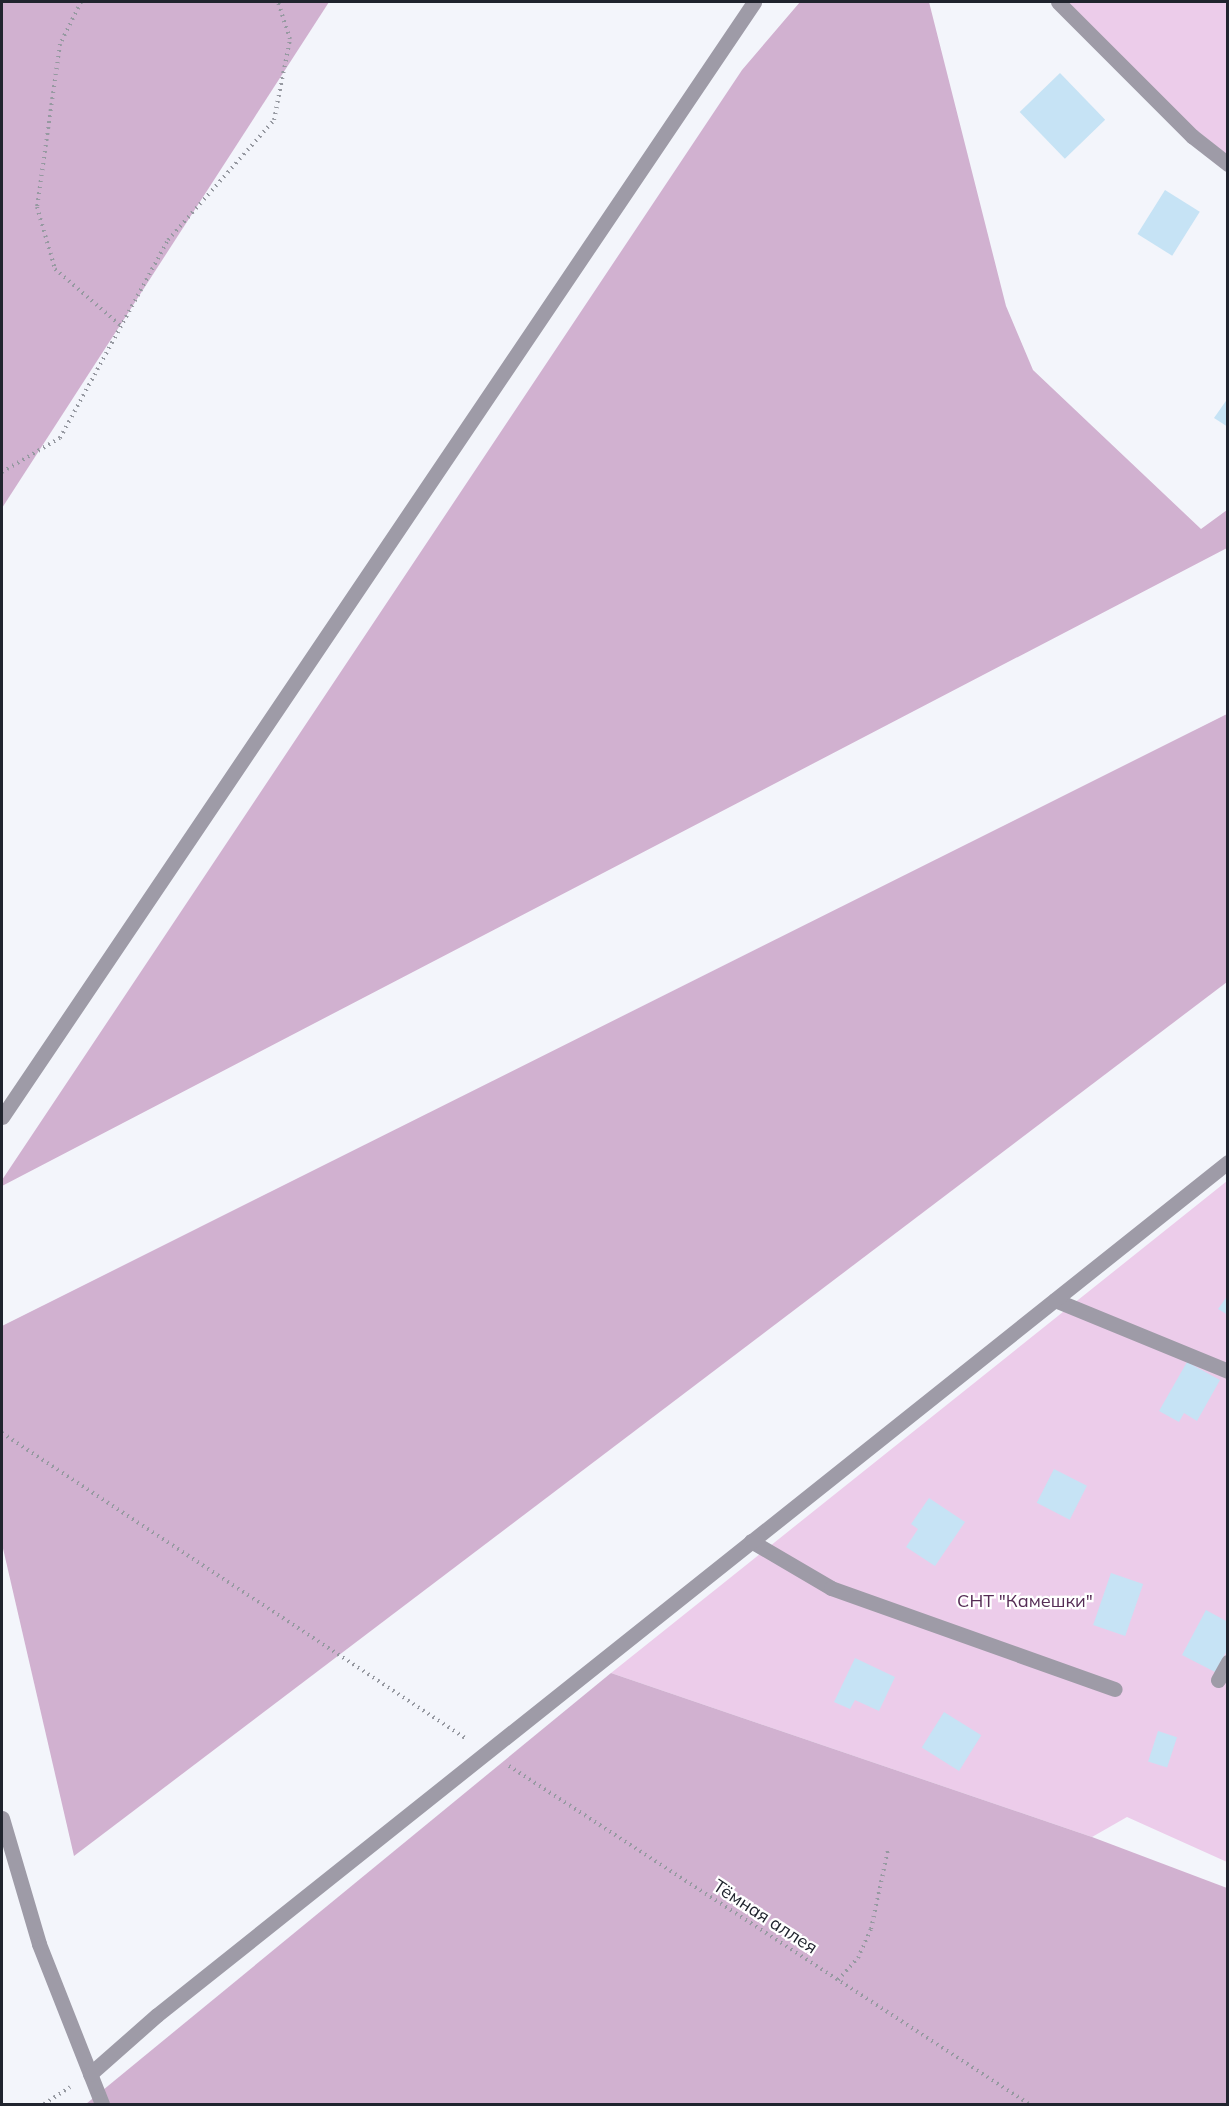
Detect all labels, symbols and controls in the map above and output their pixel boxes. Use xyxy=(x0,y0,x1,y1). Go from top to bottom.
park label: СНТ "Камешки" xyxy=(957,1590,1093,1612)
street label: Тёмная аллея xyxy=(709,1875,821,1959)

